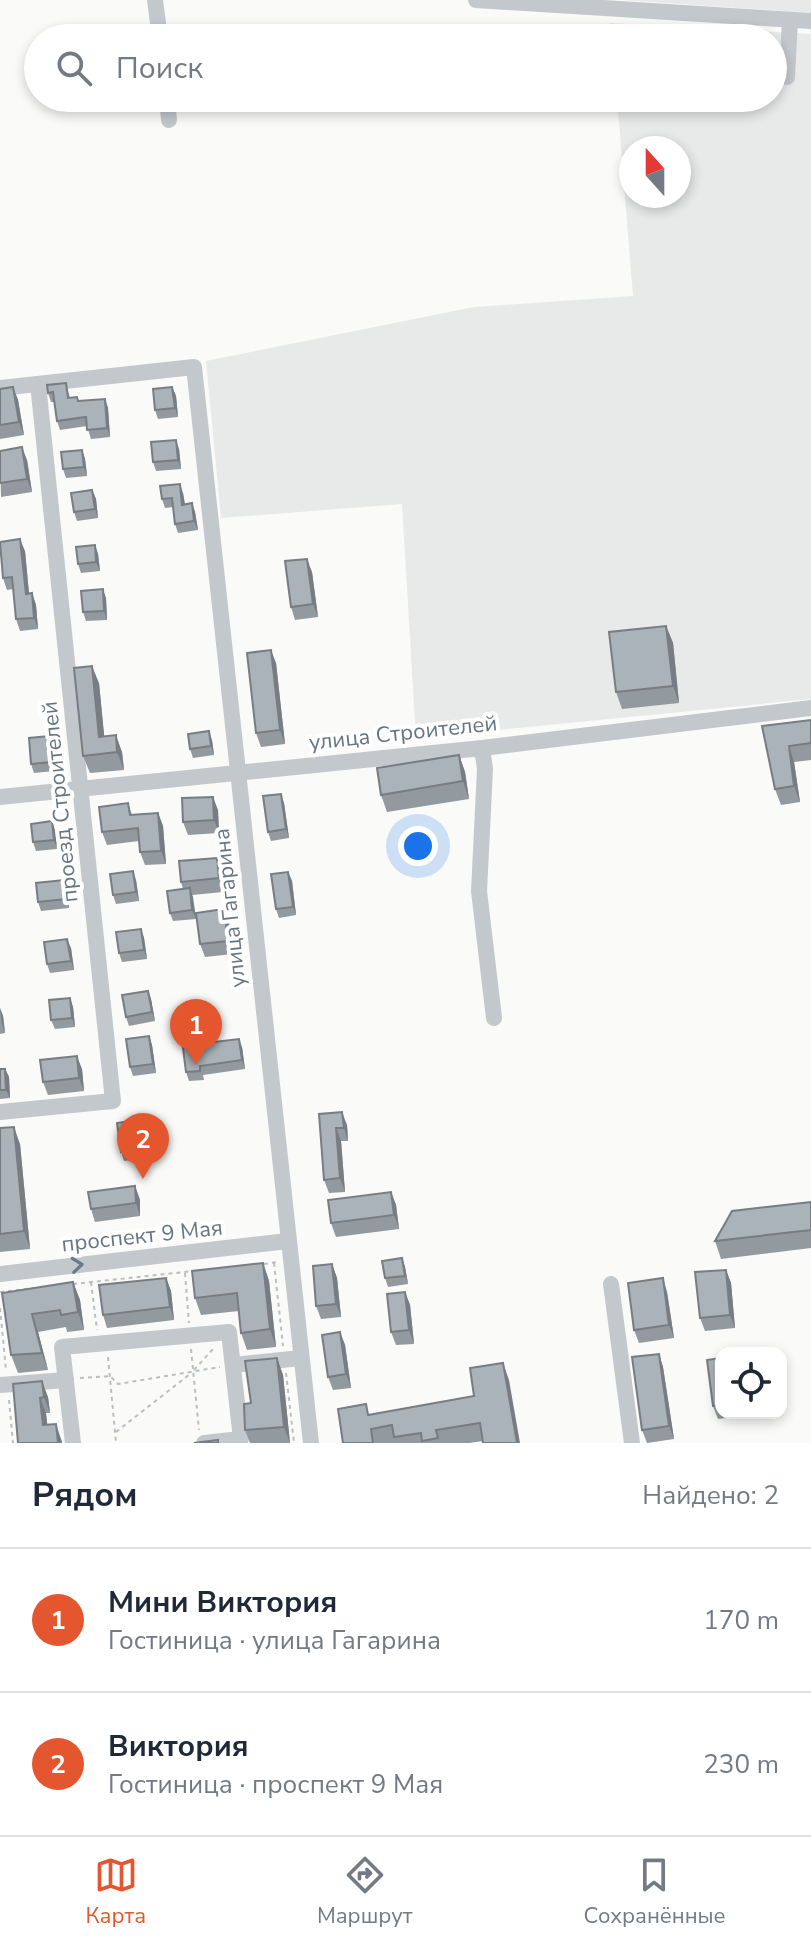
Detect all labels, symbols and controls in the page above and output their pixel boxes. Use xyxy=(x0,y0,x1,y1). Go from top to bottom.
search box xyxy=(24,24,787,112)
icon: search xyxy=(52,46,96,90)
text: Поиск xyxy=(116,48,203,89)
north arrow xyxy=(619,136,691,208)
street label: проезд Строителей xyxy=(35,700,85,904)
street label: улица Строителей xyxy=(307,708,499,758)
your location xyxy=(398,826,438,866)
street label: улица Гагарина xyxy=(207,827,253,989)
pin: 1 xyxy=(170,999,222,1065)
pin: 2 xyxy=(117,1113,169,1179)
street label: проспект 9 Мая xyxy=(60,1213,224,1259)
one-way arrow xyxy=(71,1257,84,1274)
map controls xyxy=(715,1347,787,1419)
button: locate xyxy=(715,1347,787,1419)
text: Рядом xyxy=(32,1472,138,1518)
text: Найдено: 2 xyxy=(642,1478,779,1513)
text: Мини Виктория xyxy=(108,1582,337,1623)
text: 1 xyxy=(50,1603,66,1638)
text: 170 m xyxy=(703,1603,779,1638)
text: Гостиница · улица Гагарина xyxy=(108,1623,441,1658)
text: Виктория xyxy=(108,1726,249,1767)
text: 2 xyxy=(50,1747,66,1782)
text: 230 m xyxy=(703,1747,779,1782)
text: Гостиница · проспект 9 Мая xyxy=(108,1767,443,1802)
tab: Карта xyxy=(85,1853,146,1931)
tab: Маршрут xyxy=(317,1853,413,1931)
tab: Сохранённые xyxy=(583,1853,726,1931)

